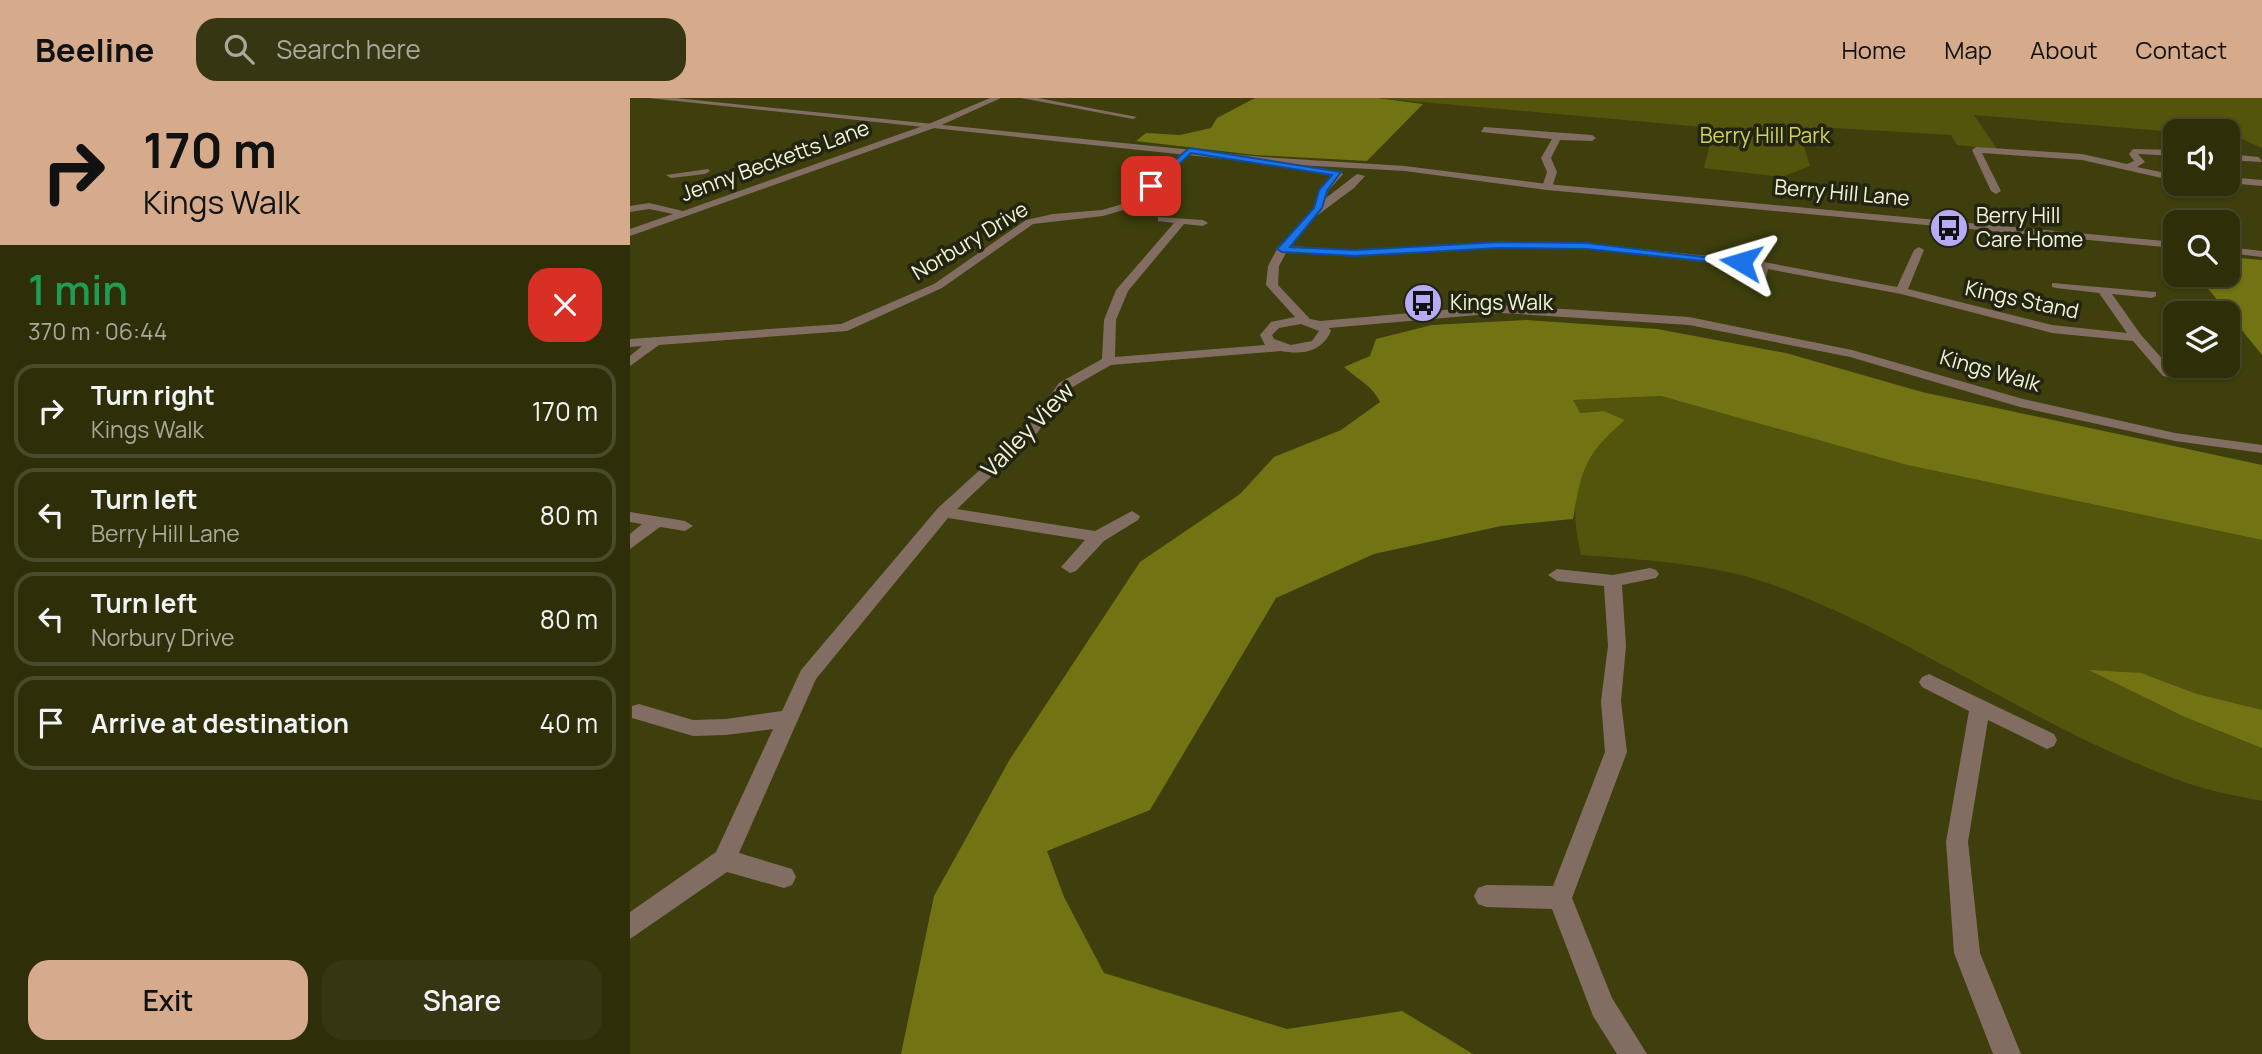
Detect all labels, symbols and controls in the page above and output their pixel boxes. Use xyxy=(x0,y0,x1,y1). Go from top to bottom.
search box xyxy=(196,18,686,81)
text: Beeline xyxy=(35,27,154,72)
icon: search xyxy=(220,30,258,68)
text: Search here xyxy=(276,31,421,67)
text: Home xyxy=(1841,33,1906,66)
text: Map xyxy=(1944,33,1992,66)
text: About xyxy=(2030,33,2098,66)
text: Contact xyxy=(2136,33,2227,66)
street label: Jenny Becketts Lane xyxy=(677,113,873,207)
text: 170 m xyxy=(143,116,277,183)
map controls xyxy=(2163,119,2240,378)
button: sound xyxy=(2163,119,2240,196)
park label: Berry Hill Park xyxy=(1700,121,1831,149)
icon: right xyxy=(28,126,119,217)
pin xyxy=(1121,156,1181,216)
icon: arrive xyxy=(1132,167,1170,205)
street label: Berry Hill Lane xyxy=(1773,172,1911,212)
text: Kings Walk xyxy=(143,180,300,224)
street label: Norbury Drive xyxy=(906,194,1033,286)
place label: Berry Hill Care Home xyxy=(1976,201,2083,253)
bus stop icon: Berry Hill Care Home xyxy=(1928,207,1970,249)
button: search xyxy=(2163,210,2240,287)
position arrow xyxy=(1704,225,1778,299)
text: 1 min xyxy=(28,260,128,318)
button: close xyxy=(528,268,602,342)
street label: Kings Stand xyxy=(1963,273,2082,325)
bus stop icon: Kings Walk xyxy=(1402,282,1444,324)
place label: Kings Walk xyxy=(1450,288,1554,316)
button: layers xyxy=(2163,301,2240,378)
text: 370 m · 06:44 xyxy=(28,315,167,347)
street label: Kings Walk xyxy=(1937,342,2044,398)
street label: Valley View xyxy=(973,374,1081,484)
text: Turn right xyxy=(91,377,215,413)
icon: right xyxy=(32,392,70,430)
text: 170 m xyxy=(532,393,598,429)
text: Kings Walk xyxy=(91,413,204,445)
text: Turn left xyxy=(91,481,198,517)
icon: left xyxy=(32,496,70,534)
text: 80 m xyxy=(540,497,598,533)
text: Berry Hill Lane xyxy=(91,517,240,549)
text: Turn left xyxy=(91,585,198,621)
icon: left xyxy=(32,600,70,638)
text: 80 m xyxy=(540,601,598,637)
text: Norbury Drive xyxy=(91,621,235,653)
icon: arrive xyxy=(32,704,70,742)
text: Arrive at destination xyxy=(91,705,349,741)
text: 40 m xyxy=(540,705,598,741)
button: Exit xyxy=(28,960,308,1040)
button: Share xyxy=(322,960,602,1040)

